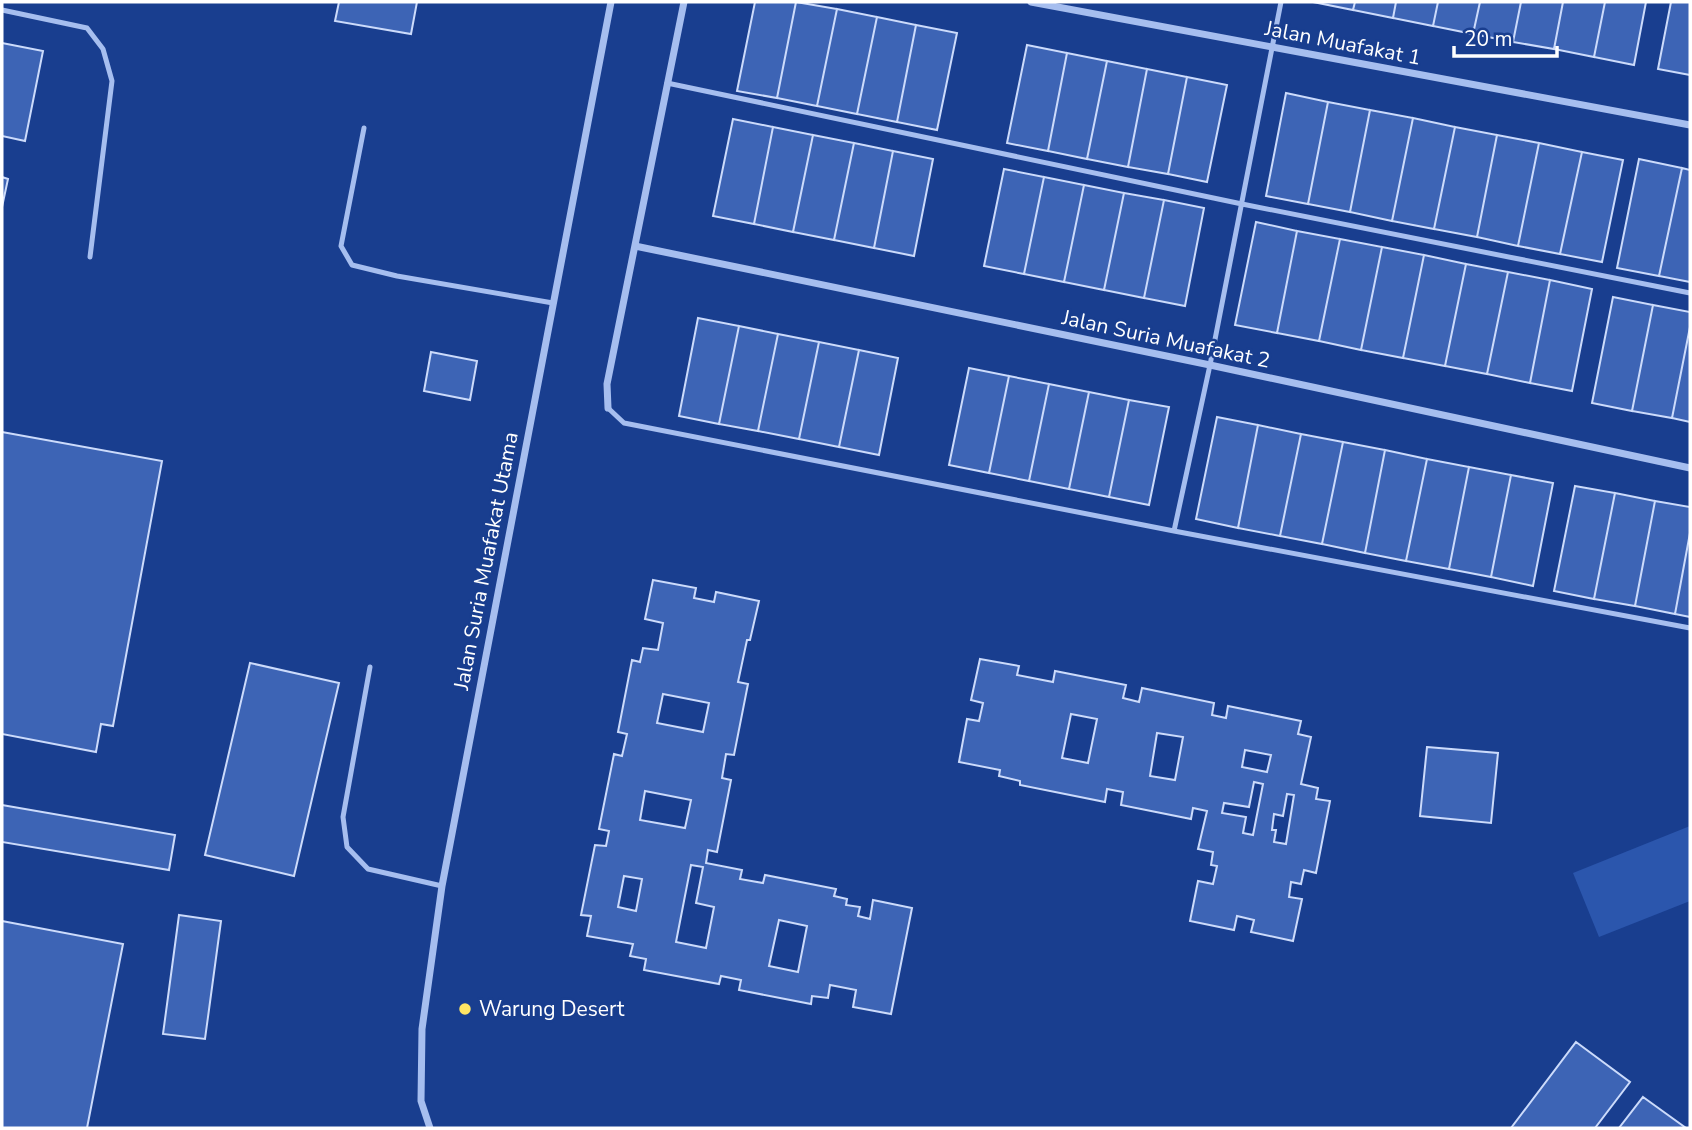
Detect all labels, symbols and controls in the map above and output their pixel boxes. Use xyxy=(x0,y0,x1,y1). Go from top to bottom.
street label: Jalan Muafakat 1 xyxy=(1262,14,1423,72)
scale bar xyxy=(1454,14,1557,58)
text: 20 m xyxy=(1464,25,1513,53)
street label: Jalan Suria Muafakat 2 xyxy=(1058,303,1273,375)
street label: Jalan Suria Muafakat Utama xyxy=(447,430,525,693)
place label: Warung Desert xyxy=(479,995,625,1023)
marker: Warung Desert xyxy=(457,1001,473,1017)

